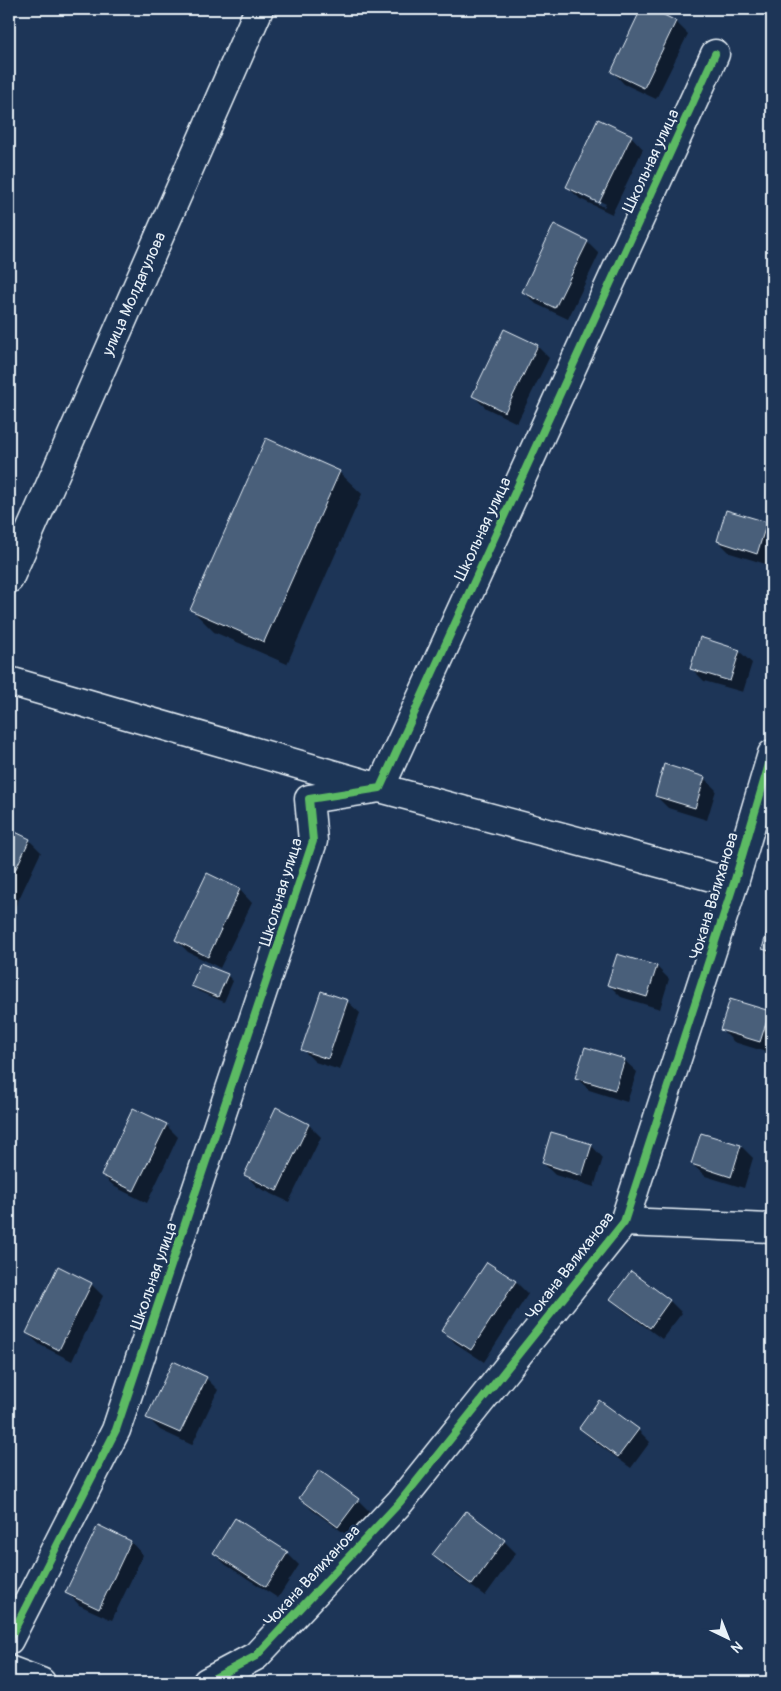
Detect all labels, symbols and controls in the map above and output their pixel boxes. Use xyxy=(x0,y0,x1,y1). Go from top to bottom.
street label: Школьная улица xyxy=(618,106,684,216)
street label: улица Молдагулова xyxy=(97,229,170,360)
street label: Школьная улица xyxy=(450,474,516,584)
street label: Чокана Валиханова xyxy=(685,830,743,962)
street label: Школьная улица xyxy=(255,836,307,948)
street label: Чокана Валиханова xyxy=(521,1208,619,1324)
street label: Школьная улица xyxy=(126,1220,182,1332)
street label: Чокана Валиханова xyxy=(260,1521,364,1631)
north arrow xyxy=(704,1614,754,1664)
text: N xyxy=(727,1638,746,1657)

